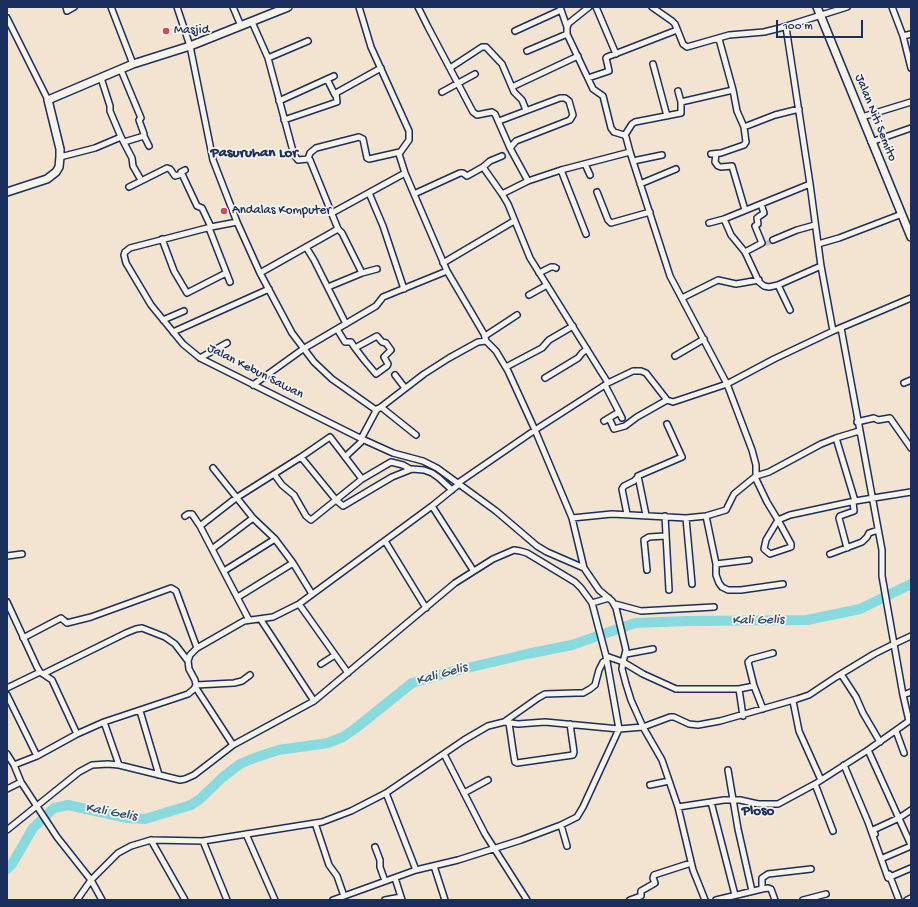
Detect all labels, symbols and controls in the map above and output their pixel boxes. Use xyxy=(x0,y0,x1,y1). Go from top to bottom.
scale bar xyxy=(778,12,865,38)
text: 100 m xyxy=(783,20,813,34)
place label: Masjid xyxy=(174,23,209,39)
marker: Masjid xyxy=(161,26,171,36)
street label: Jalan Niti Semito xyxy=(850,72,900,164)
district label: Pasuruhan Lor xyxy=(210,145,298,163)
place label: Andalas Komputer xyxy=(232,203,331,219)
marker: Andalas Komputer xyxy=(219,206,229,216)
street label: Jalan Kebun Sawan xyxy=(204,341,306,403)
water label: Kali Gelis xyxy=(732,612,784,630)
water label: Kali Gelis xyxy=(415,660,469,690)
water label: Kali Gelis xyxy=(84,800,138,826)
district label: Ploso xyxy=(742,803,774,821)

